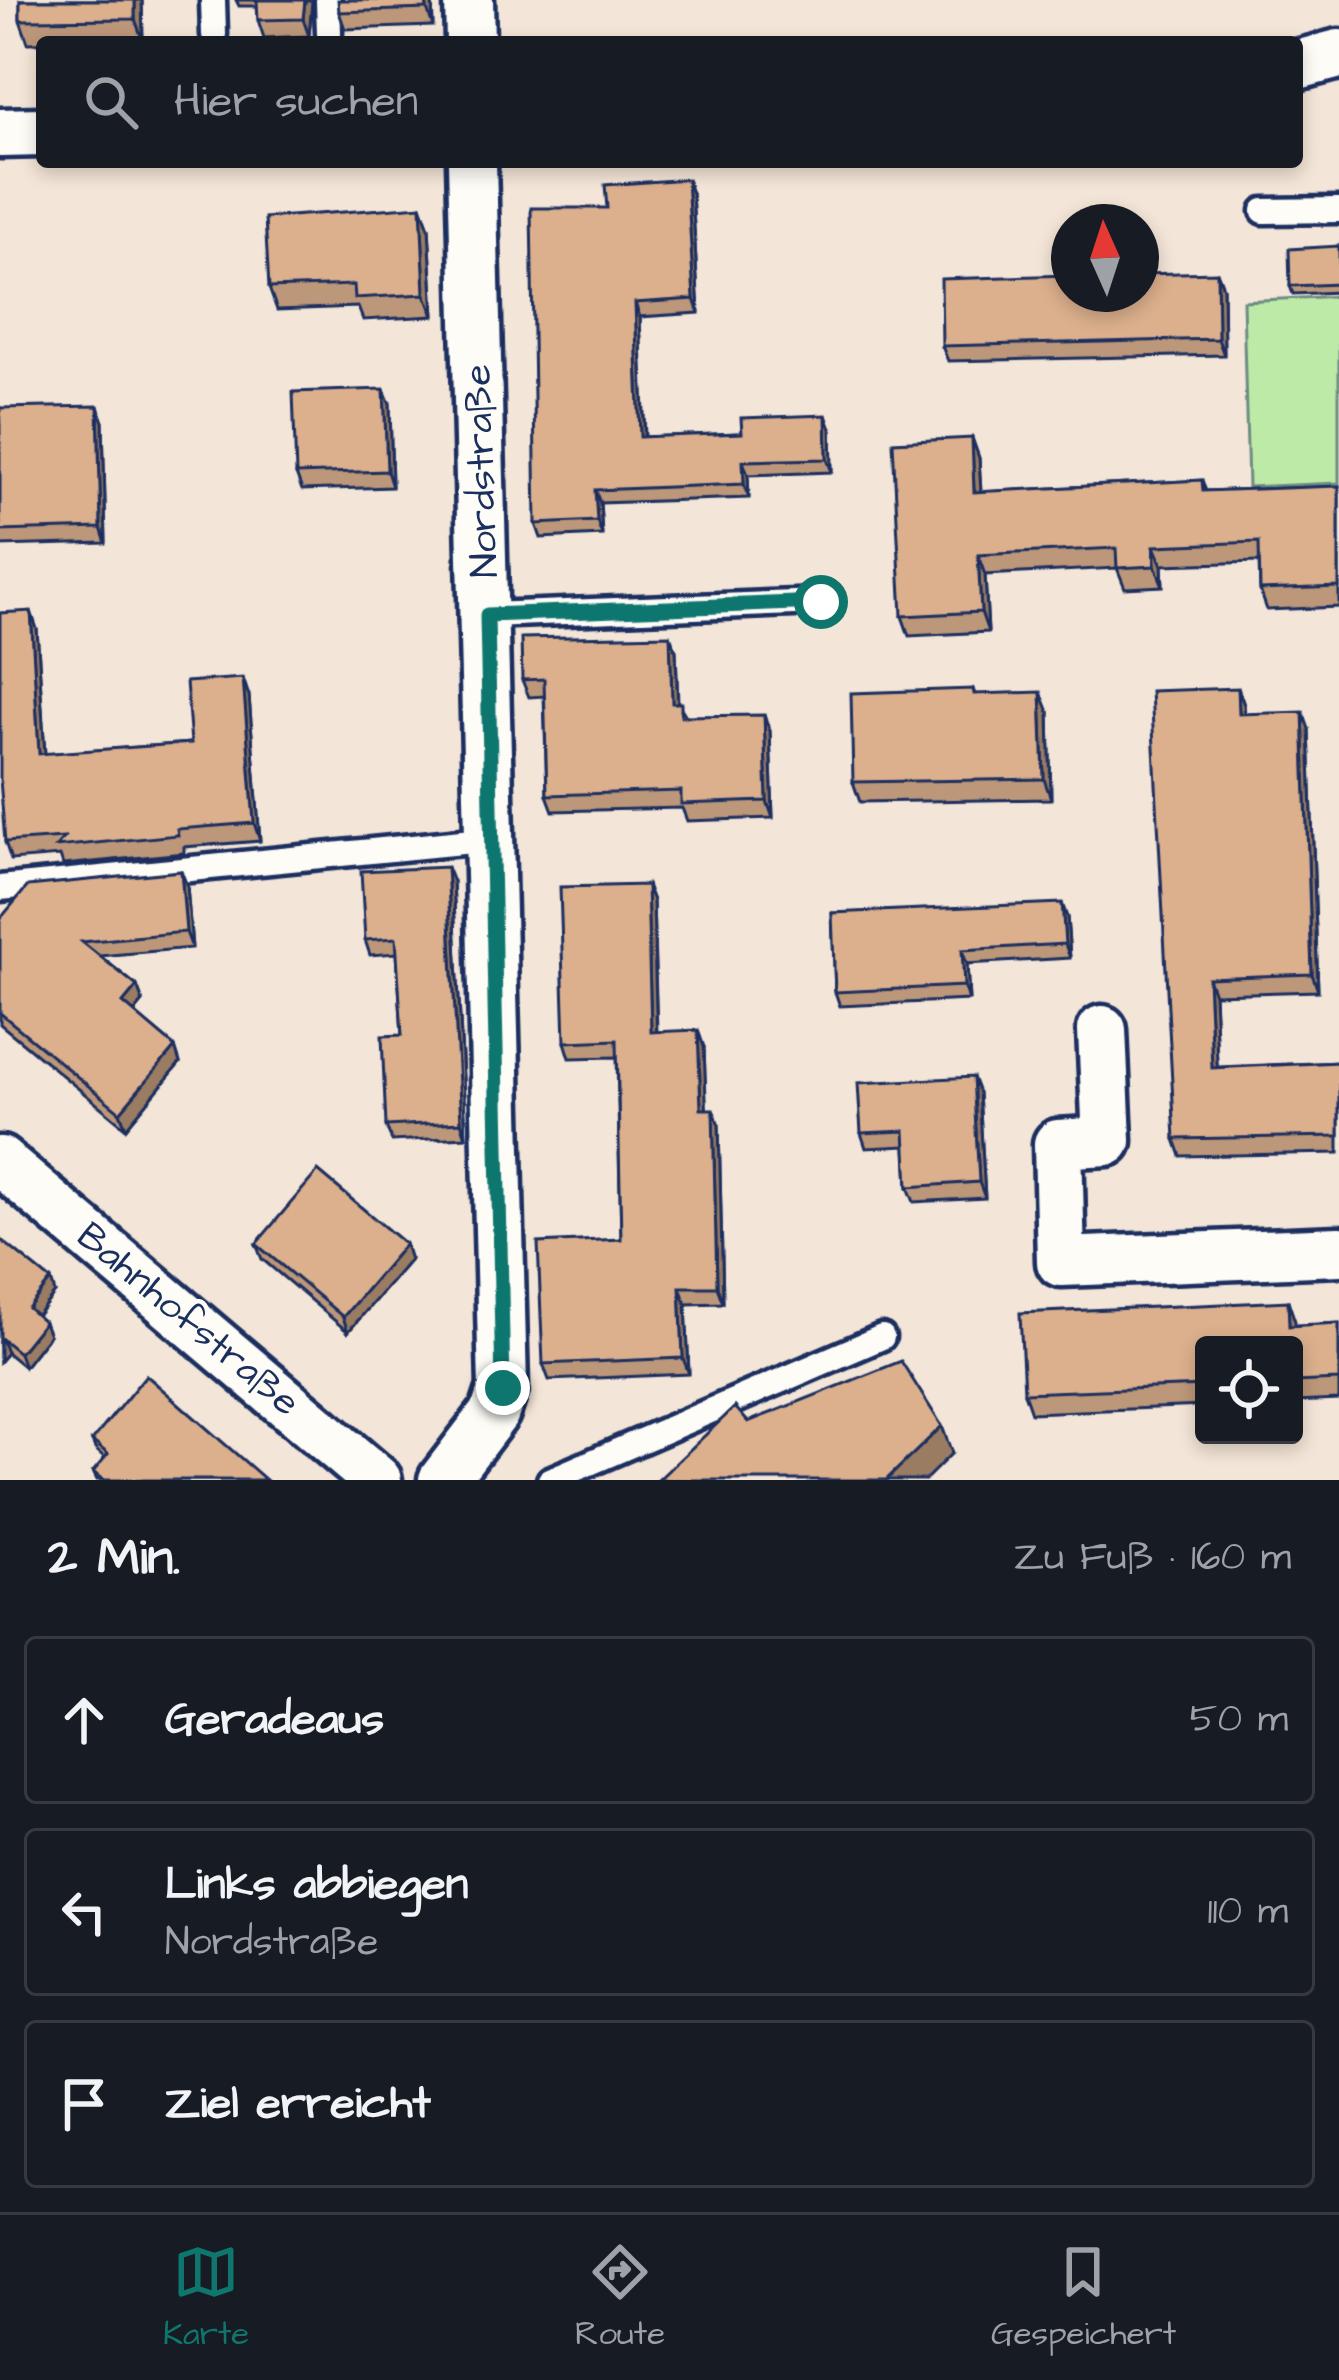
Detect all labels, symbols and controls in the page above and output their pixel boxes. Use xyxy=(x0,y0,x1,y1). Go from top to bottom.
search box xyxy=(36,36,1303,168)
icon: search xyxy=(78,69,144,135)
text: Hier suchen xyxy=(174,71,418,133)
north arrow xyxy=(1051,204,1159,312)
street label: Nordstraße xyxy=(451,363,513,579)
route start xyxy=(794,575,848,629)
street label: Bahnhofstraße xyxy=(65,1211,311,1429)
map controls xyxy=(1195,1336,1303,1444)
button: locate xyxy=(1195,1336,1303,1444)
route end xyxy=(476,1361,530,1415)
text: 2 Min. xyxy=(48,1523,180,1594)
text: Zu Fuß · 160 m xyxy=(1014,1531,1291,1585)
icon: ahead xyxy=(51,1687,117,1753)
text: Geradeaus xyxy=(165,1689,384,1751)
text: 50 m xyxy=(1190,1693,1288,1747)
text: Links abbiegen xyxy=(165,1854,468,1916)
icon: left xyxy=(51,1879,117,1945)
text: 110 m xyxy=(1207,1885,1288,1939)
text: Nordstraße xyxy=(165,1916,378,1970)
icon: arrive xyxy=(51,2071,117,2137)
text: Ziel erreicht xyxy=(165,2073,431,2135)
tab: Karte xyxy=(163,2239,249,2357)
tab: Route xyxy=(575,2239,665,2357)
tab: Gespeichert xyxy=(991,2239,1176,2357)

